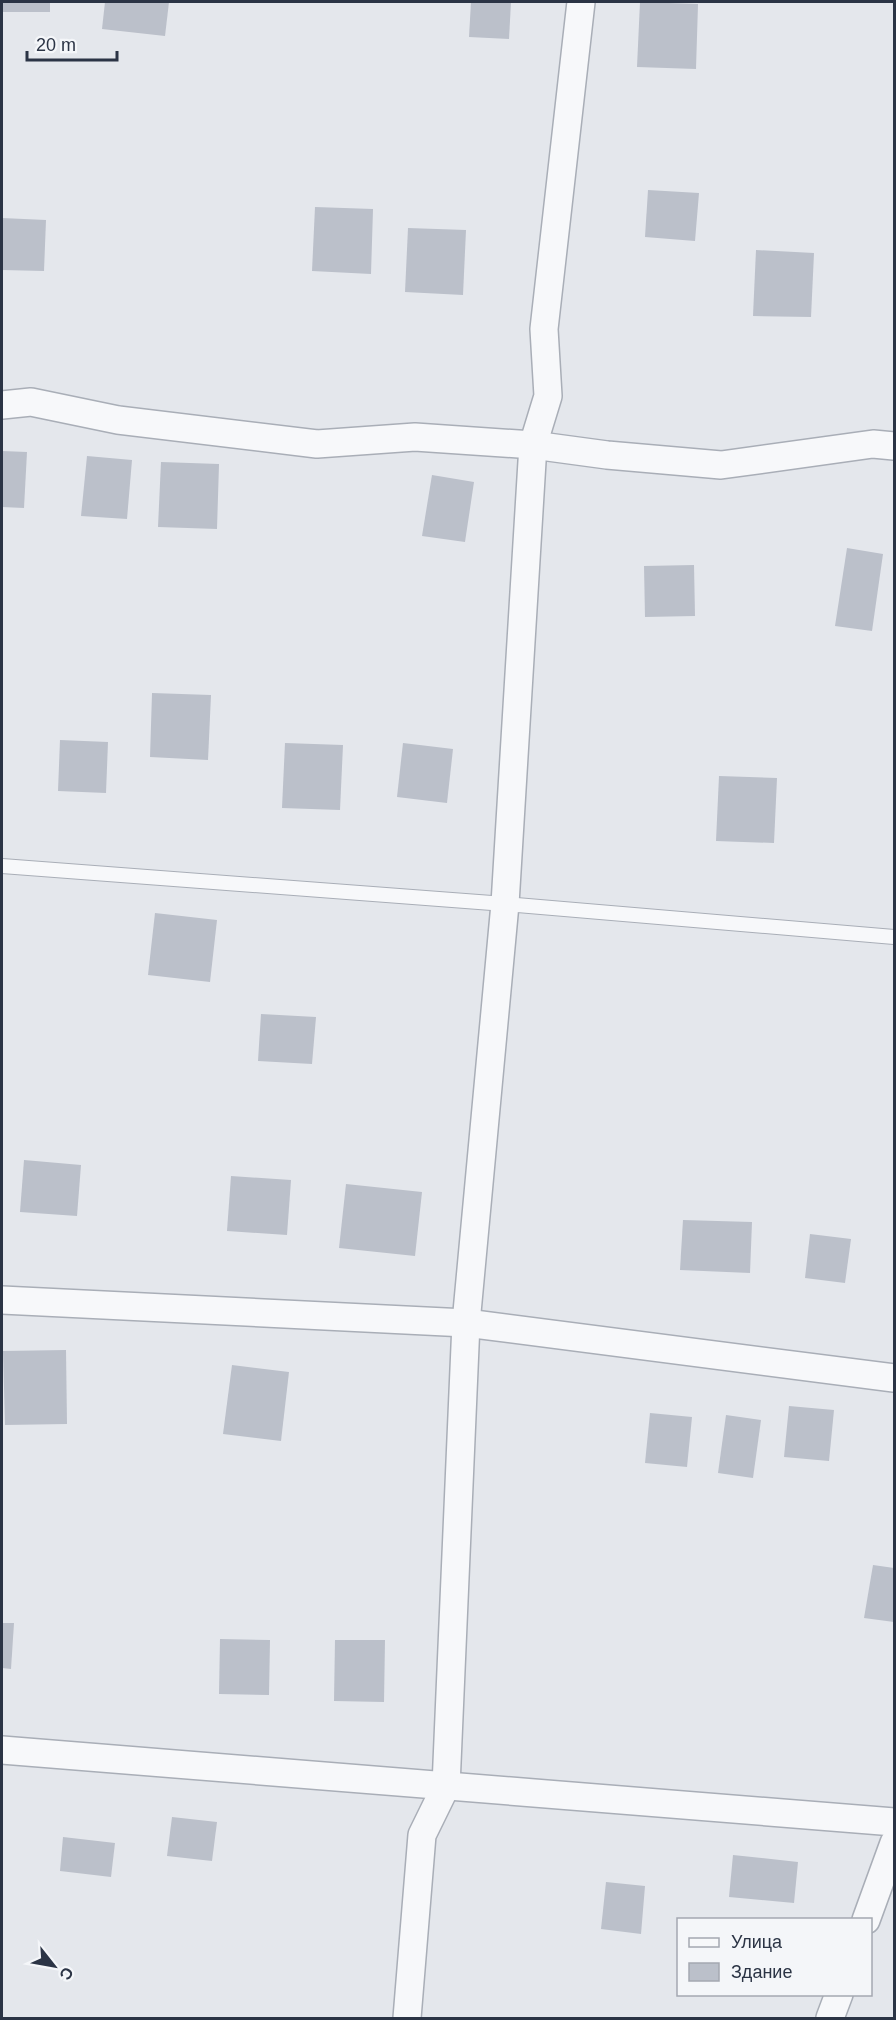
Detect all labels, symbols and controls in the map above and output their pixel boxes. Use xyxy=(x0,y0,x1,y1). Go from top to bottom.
scale bar xyxy=(27,24,117,62)
text: 20 m xyxy=(36,35,76,55)
legend xyxy=(677,1918,872,1996)
text: Улица xyxy=(731,1932,783,1952)
north arrow xyxy=(24,1936,84,1996)
text: Здание xyxy=(731,1962,792,1982)
text: С xyxy=(56,1964,77,1983)

